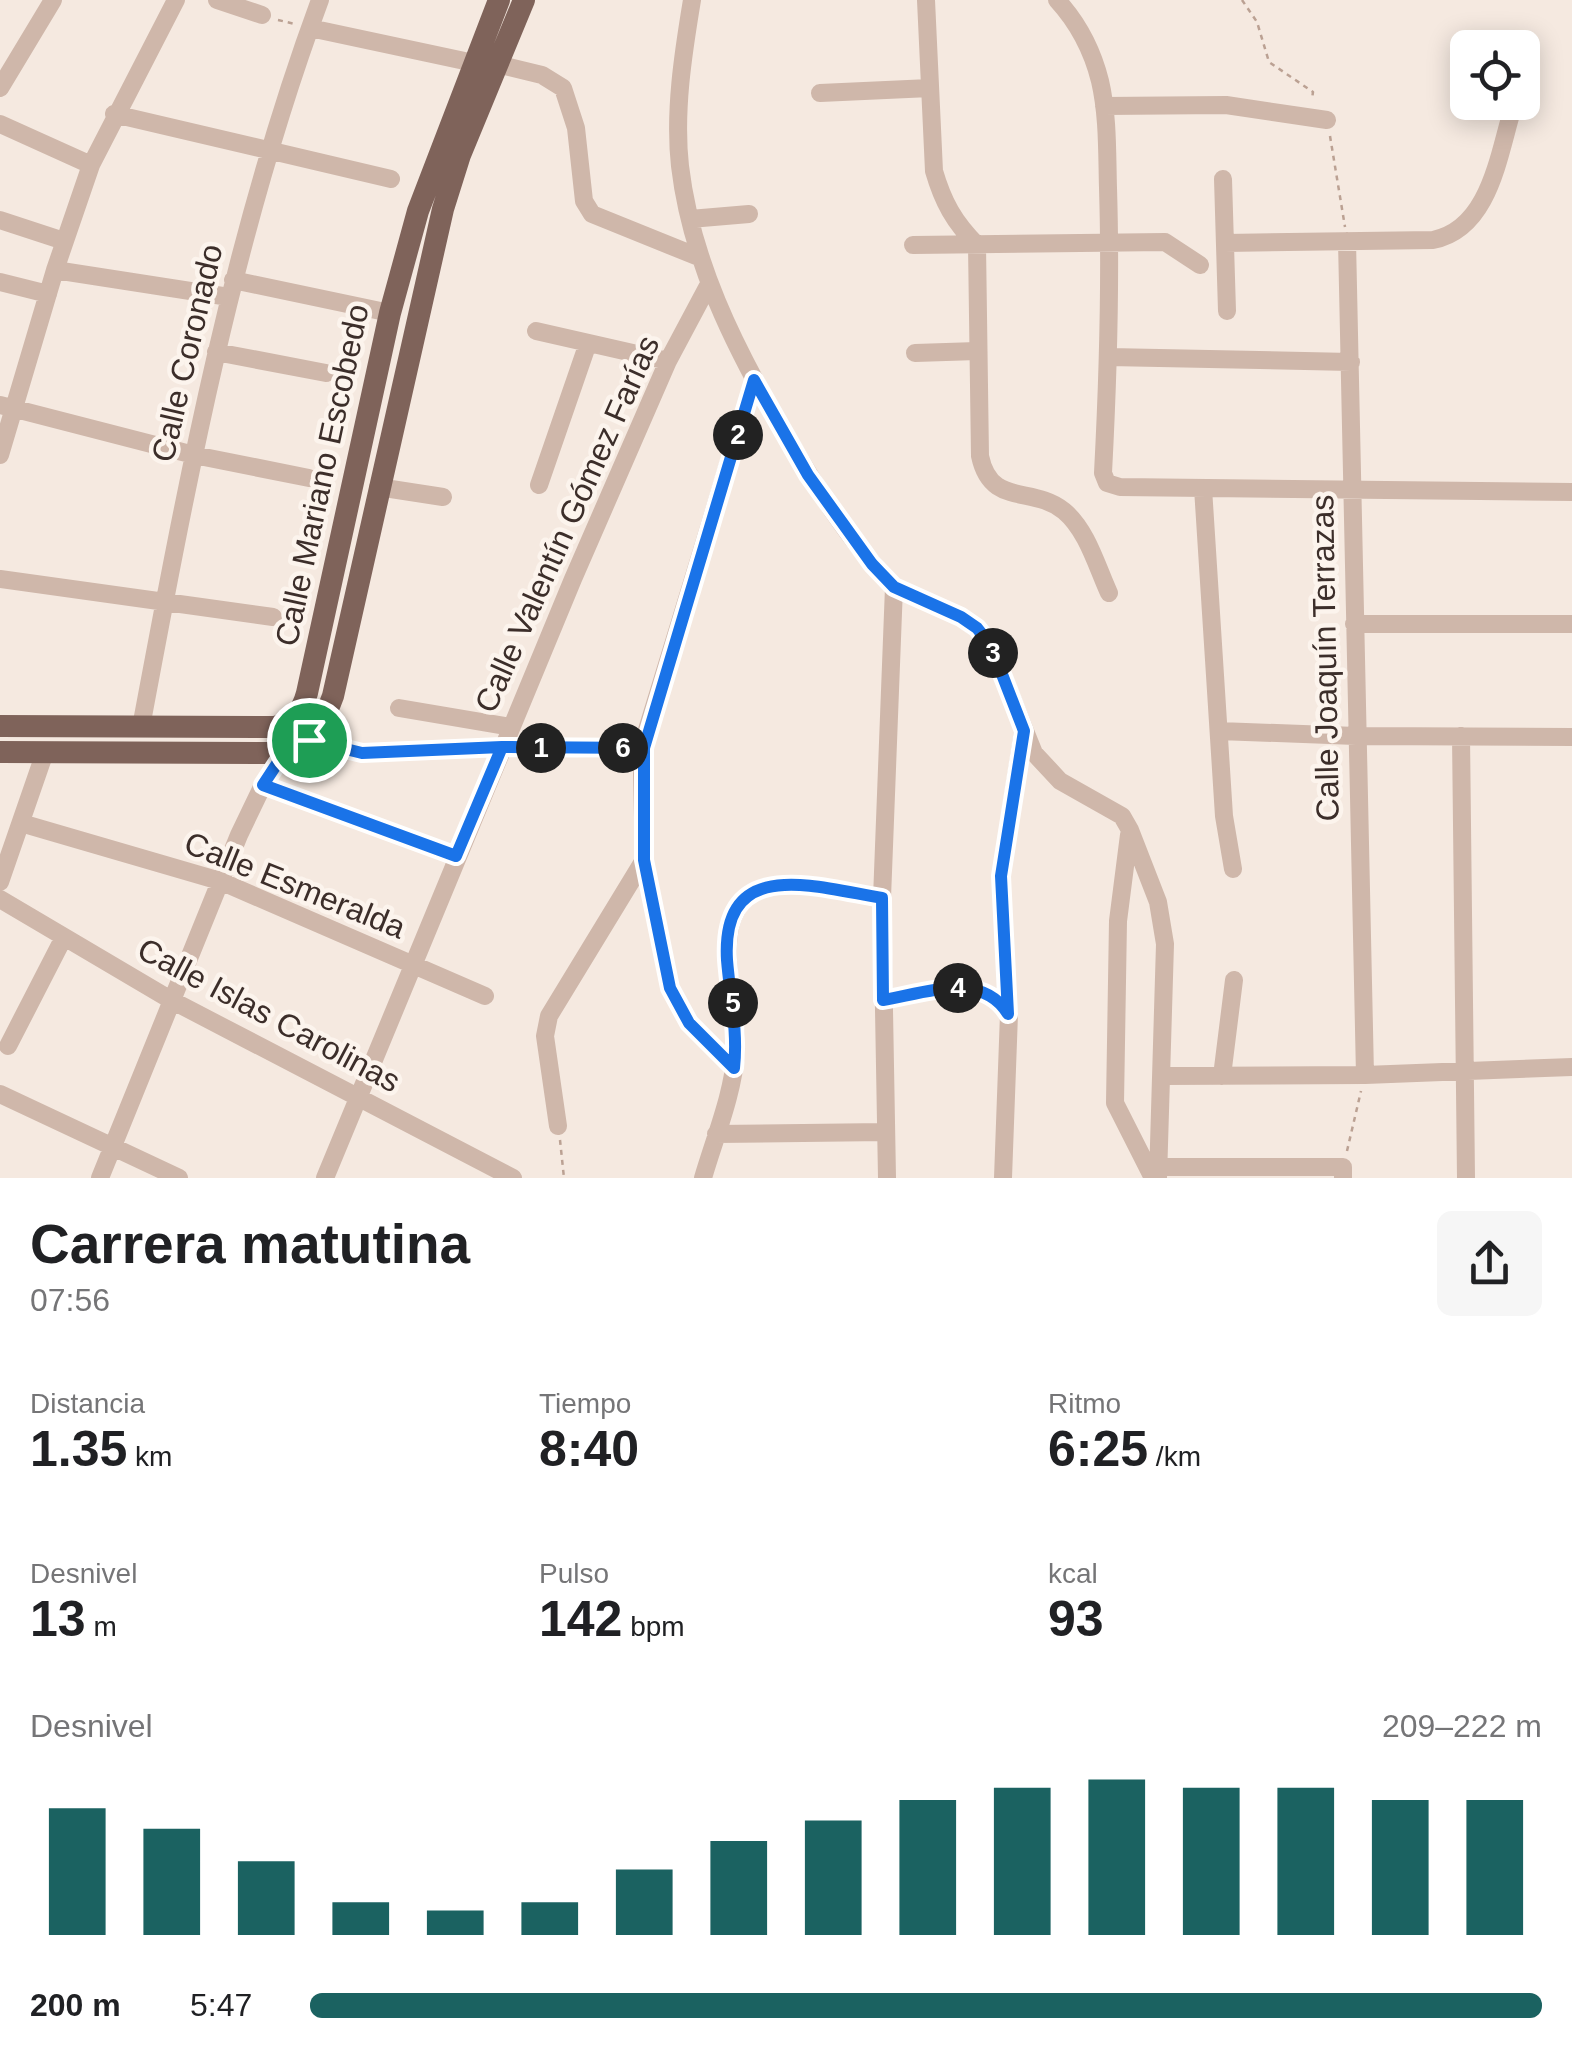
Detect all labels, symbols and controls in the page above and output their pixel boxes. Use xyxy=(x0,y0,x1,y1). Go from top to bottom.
map controls xyxy=(1450,30,1540,120)
button: locate xyxy=(1450,30,1540,120)
street label: Calle Coronado xyxy=(144,241,230,465)
street label: Calle Mariano Escobedo xyxy=(268,301,376,649)
street label: Calle Valentín Gómez Farías xyxy=(467,330,667,718)
pin: 2 xyxy=(713,410,763,460)
text: 2 xyxy=(730,419,746,450)
street label: Calle Joaquín Terrazas xyxy=(1304,494,1346,822)
pin: 3 xyxy=(968,628,1018,678)
text: 3 xyxy=(985,637,1001,668)
pin xyxy=(267,698,352,783)
icon: arrive xyxy=(282,713,337,768)
pin: 1 xyxy=(516,723,566,773)
pin: 6 xyxy=(598,723,648,773)
text: 1 xyxy=(533,732,549,763)
text: 6 xyxy=(615,732,631,763)
street label: Calle Esmeralda xyxy=(179,824,411,946)
street label: Calle Islas Carolinas xyxy=(132,931,406,1099)
pin: 4 xyxy=(933,963,983,1013)
text: 4 xyxy=(950,972,966,1003)
pin: 5 xyxy=(708,978,758,1028)
text: 5 xyxy=(725,987,741,1018)
button: share xyxy=(1437,1211,1542,1316)
text: Carrera matutina xyxy=(30,1213,470,1275)
text: 07:56 xyxy=(30,1282,110,1318)
text: Distancia xyxy=(30,1388,145,1419)
text: Tiempo xyxy=(539,1388,631,1419)
text: Ritmo xyxy=(1048,1388,1121,1419)
text: 1.35 xyxy=(30,1421,127,1477)
text: 8:40 xyxy=(539,1421,639,1477)
text: 6:25 xyxy=(1048,1421,1148,1477)
text: km xyxy=(127,1441,172,1472)
text: /km xyxy=(1148,1441,1201,1472)
text: Desnivel xyxy=(30,1558,137,1589)
text: Pulso xyxy=(539,1558,609,1589)
text: kcal xyxy=(1048,1558,1098,1589)
text: 13 xyxy=(30,1591,86,1647)
text: 142 xyxy=(539,1591,622,1647)
text: 93 xyxy=(1048,1591,1104,1647)
text: m xyxy=(86,1611,117,1642)
text: bpm xyxy=(622,1611,685,1642)
text: Desnivel xyxy=(30,1708,153,1744)
text: 209–222 m xyxy=(1382,1708,1542,1744)
text: 200 m xyxy=(30,1987,121,2023)
text: 5:47 xyxy=(190,1987,252,2023)

